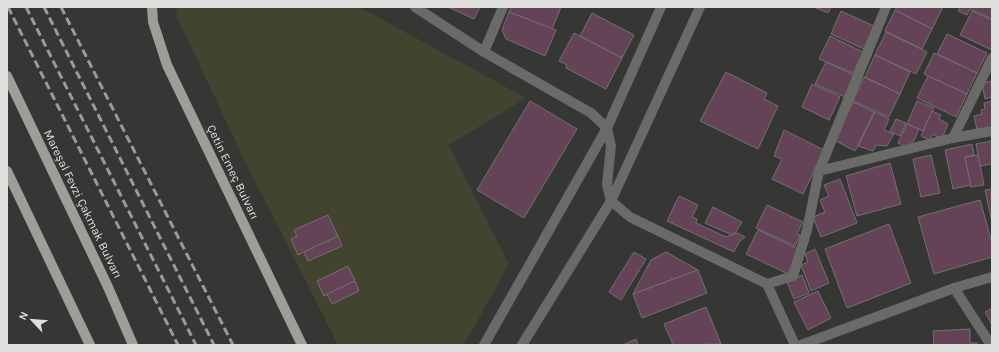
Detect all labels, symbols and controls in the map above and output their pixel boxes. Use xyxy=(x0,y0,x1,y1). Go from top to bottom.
street label: Çetin Emeç Bulvarı xyxy=(204,122,262,222)
street label: Mareşal Fevzi Çakmak Bulvarı xyxy=(41,127,125,281)
north arrow xyxy=(12,300,52,340)
text: N xyxy=(16,309,31,322)

